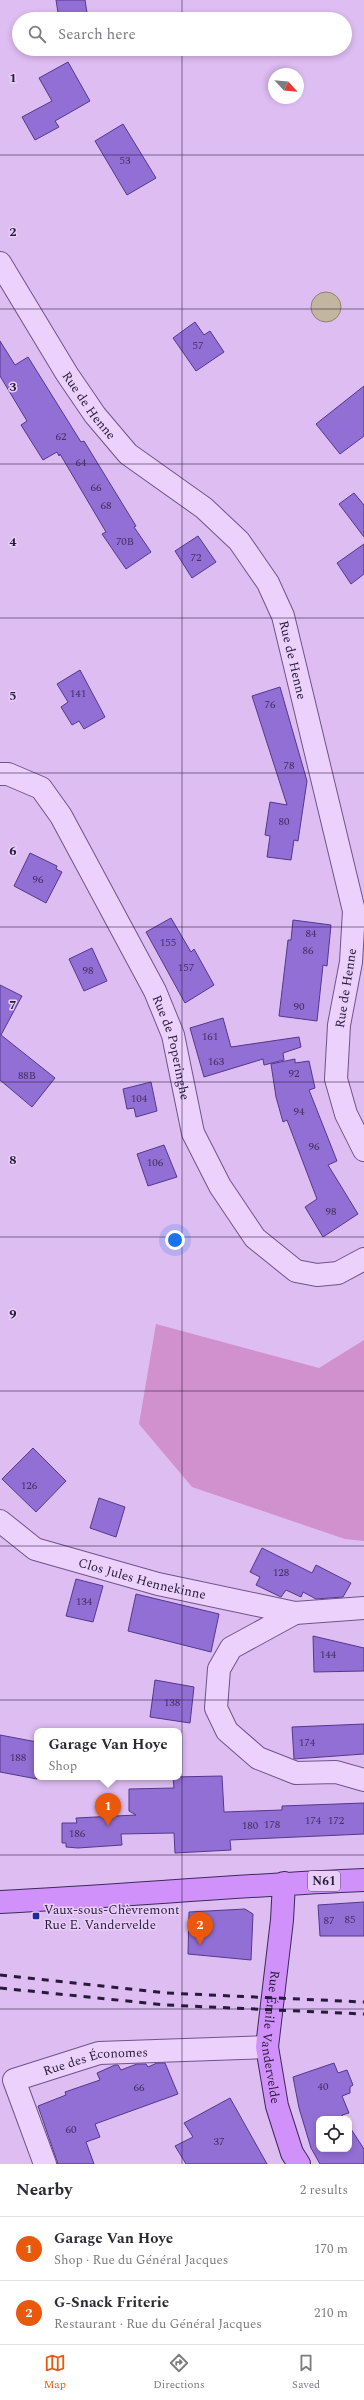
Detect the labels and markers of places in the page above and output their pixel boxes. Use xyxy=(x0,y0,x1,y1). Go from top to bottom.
pin: 1 xyxy=(95,1793,121,1826)
place label: Vaux-sous-Chèvremont Rue E. Vandervelde xyxy=(44,1900,180,1935)
marker: Vaux-sous-Chèvremont Rue E. Vandervelde xyxy=(31,1911,41,1921)
pin: 2 xyxy=(187,1912,213,1945)

